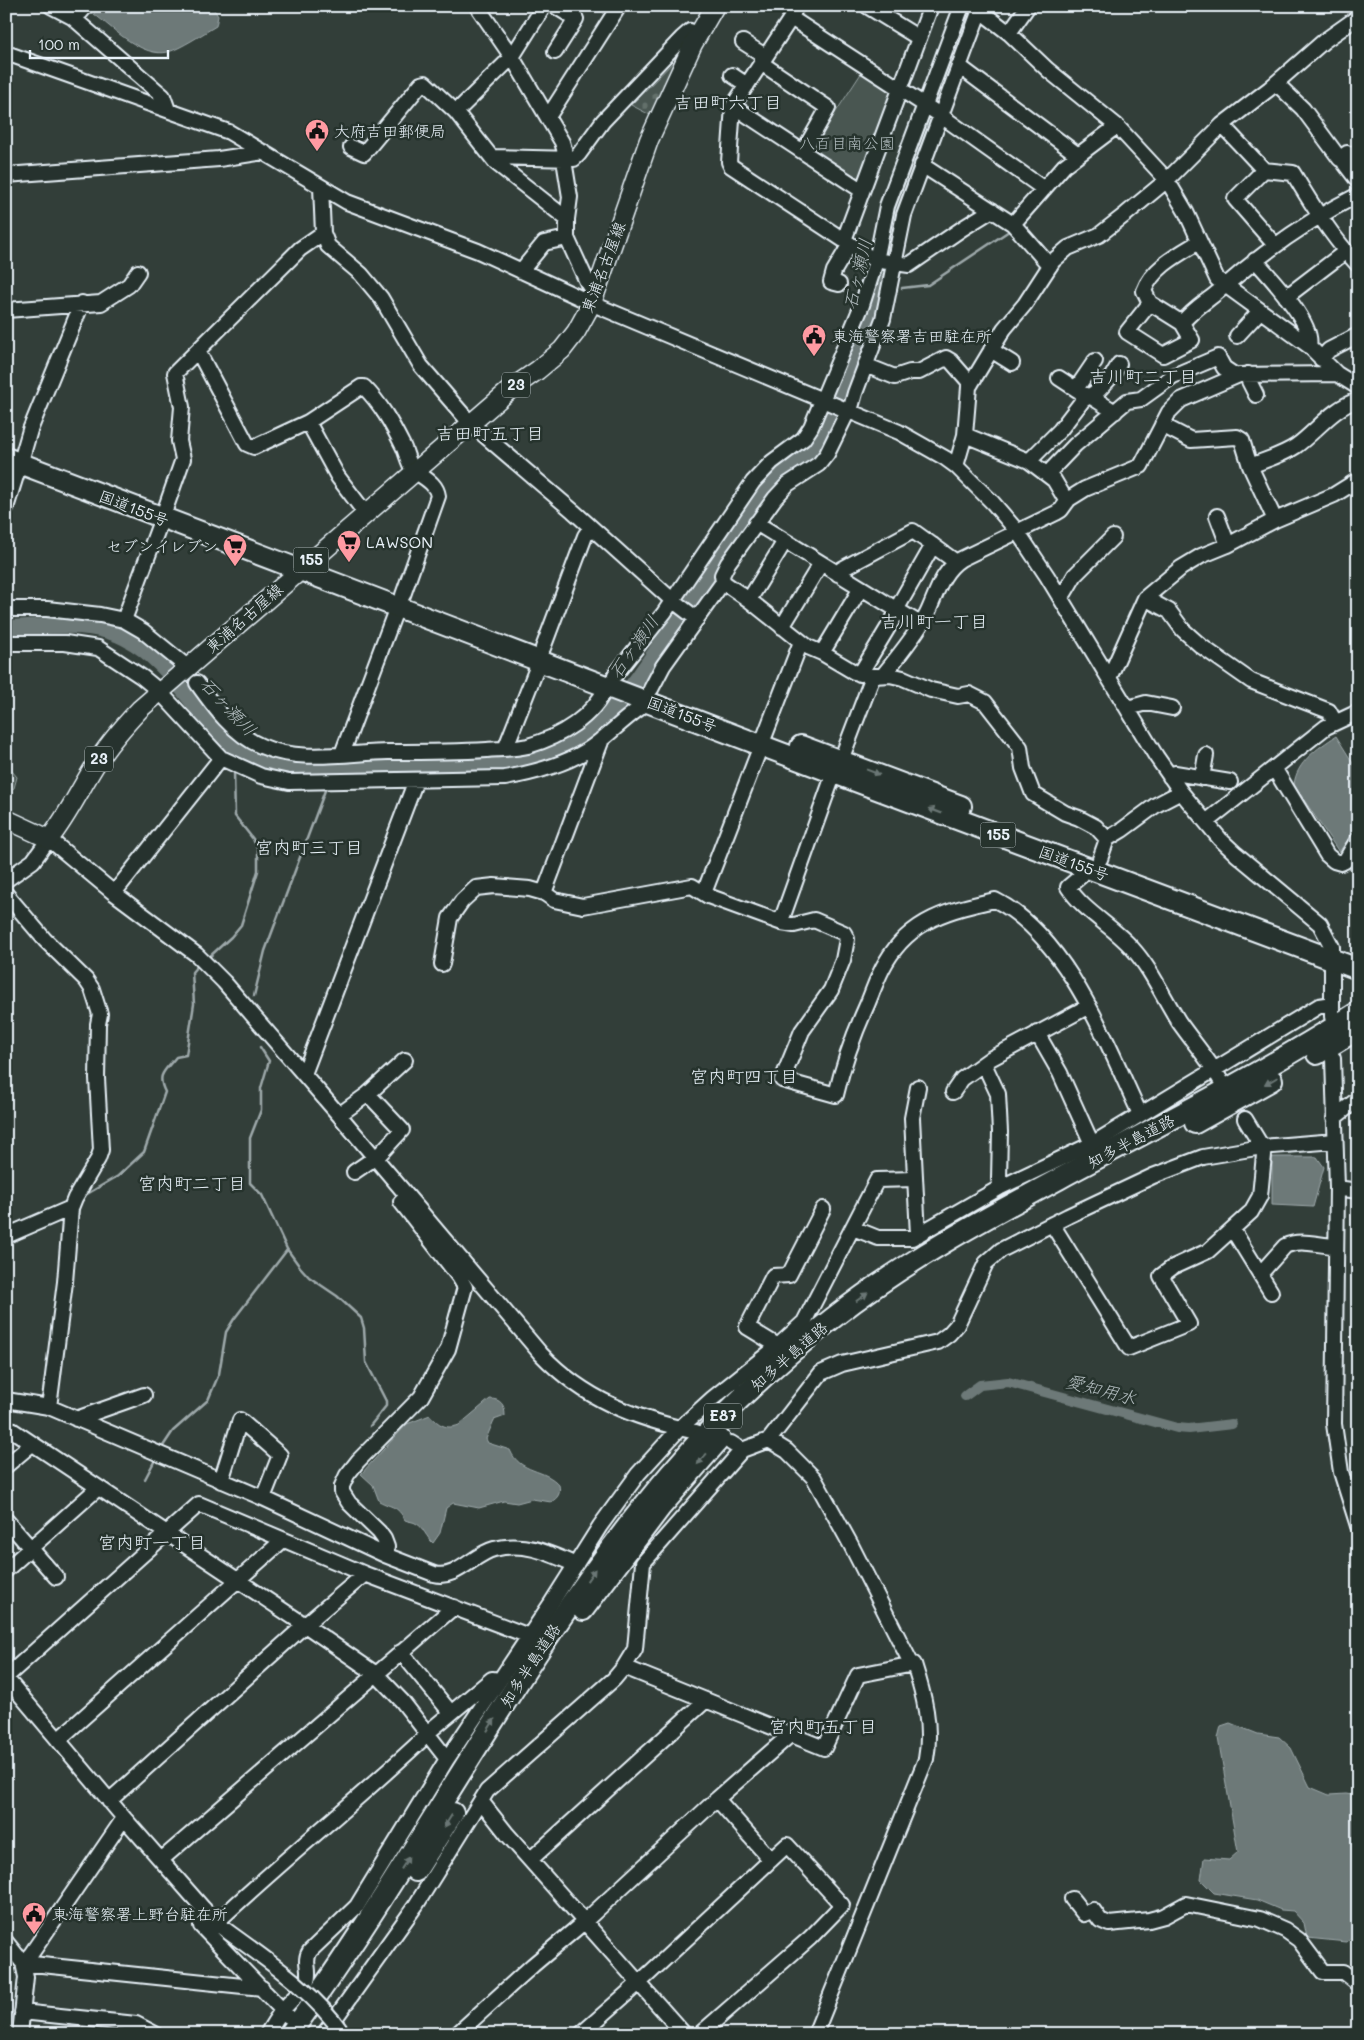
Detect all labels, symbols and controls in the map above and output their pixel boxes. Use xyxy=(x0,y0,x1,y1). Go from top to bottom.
scale bar xyxy=(30,28,168,60)
text: 100 m xyxy=(38,34,80,54)
district label: 吉田町六丁目 xyxy=(674,90,782,114)
public building icon: 大府吉田郵便局 xyxy=(304,118,330,152)
place label: 大府吉田郵便局 xyxy=(334,120,446,141)
park label: 八百目南公園 xyxy=(799,132,895,153)
street label: 東浦名古屋線 xyxy=(576,218,630,315)
water label: 石ヶ瀬川 xyxy=(837,236,877,312)
public building icon: 東海警察署吉田駐在所 xyxy=(801,323,827,357)
place label: 東海警察署吉田駐在所 xyxy=(832,325,992,346)
district label: 吉川町二丁目 xyxy=(1089,364,1197,388)
road number: 23 xyxy=(502,372,530,398)
district label: 吉田町五丁目 xyxy=(436,421,544,445)
street label: 国道155号 xyxy=(96,485,172,531)
supermarket icon: LAWSON xyxy=(336,529,362,563)
place label: LAWSON xyxy=(366,531,433,552)
supermarket icon: セブンイレブン xyxy=(222,533,248,567)
place label: セブンイレブン xyxy=(106,535,218,556)
road number: 155 xyxy=(294,548,328,572)
street label: 東浦名古屋線 xyxy=(201,578,287,657)
district label: 吉川町一丁目 xyxy=(880,609,988,633)
water label: 石ヶ瀬川 xyxy=(603,610,664,683)
water label: 石ヶ瀬川 xyxy=(195,672,262,741)
street label: 国道155号 xyxy=(644,691,720,737)
road number: 23 xyxy=(85,746,113,772)
one-way arrow xyxy=(866,768,881,776)
one-way arrow xyxy=(927,807,942,815)
road number: 155 xyxy=(980,822,1016,848)
district label: 宮内町三丁目 xyxy=(255,835,363,859)
street label: 国道155号 xyxy=(1036,840,1112,885)
district label: 宮内町四丁目 xyxy=(690,1064,798,1088)
one-way arrow xyxy=(1264,1076,1277,1085)
street label: 知多半島道路 xyxy=(1083,1109,1178,1172)
district label: 宮内町二丁目 xyxy=(138,1171,246,1195)
one-way arrow xyxy=(855,1292,869,1302)
street label: 知多半島道路 xyxy=(746,1316,832,1395)
water label: 愛知用水 xyxy=(1063,1368,1139,1410)
road number: E87 xyxy=(704,1404,742,1428)
one-way arrow xyxy=(696,1452,707,1465)
district label: 宮内町一丁目 xyxy=(98,1530,206,1554)
one-way arrow xyxy=(586,1568,596,1582)
street label: 知多半島道路 xyxy=(495,1619,565,1711)
district label: 宮内町五丁目 xyxy=(769,1714,877,1738)
one-way arrow xyxy=(487,1718,496,1732)
one-way arrow xyxy=(443,1814,452,1827)
one-way arrow xyxy=(400,1856,410,1869)
public building icon: 東海警察署上野台駐在所 xyxy=(21,1901,47,1935)
place label: 東海警察署上野台駐在所 xyxy=(52,1903,228,1924)

